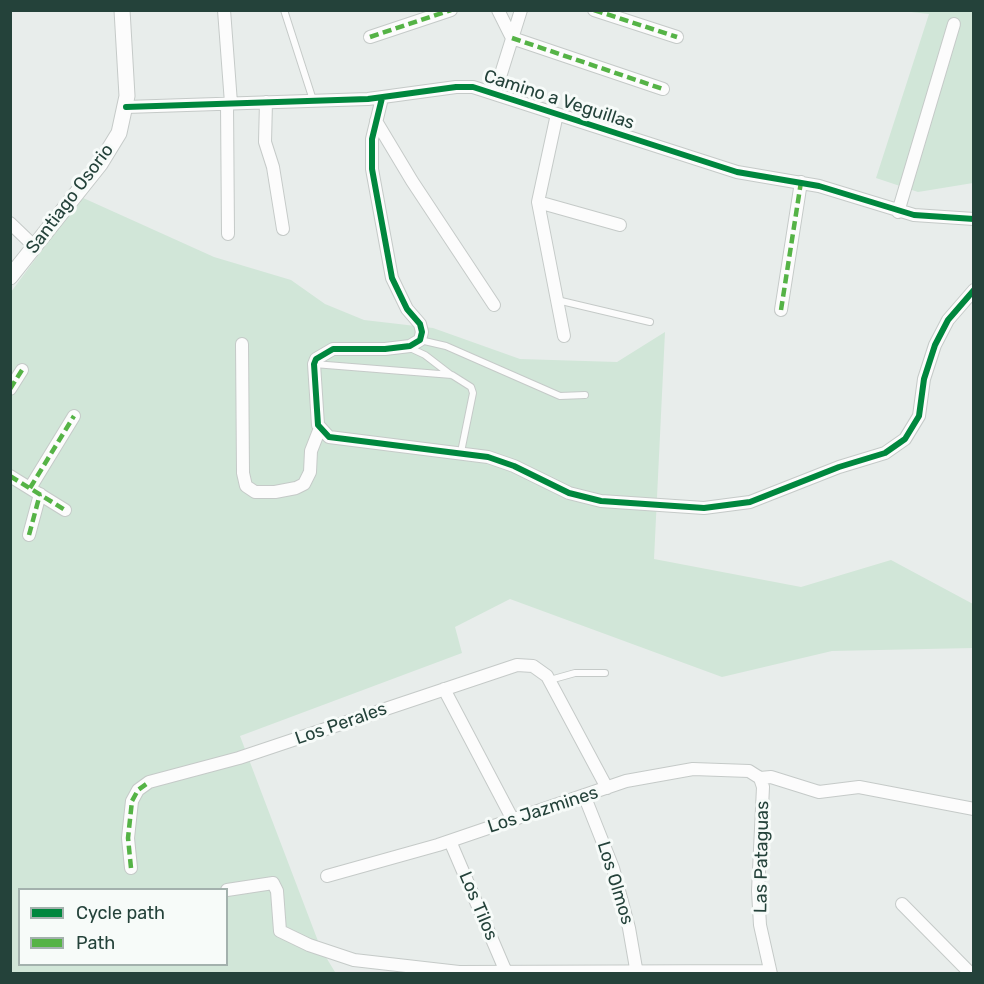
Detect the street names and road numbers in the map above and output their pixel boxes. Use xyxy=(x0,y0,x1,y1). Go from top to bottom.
street label: Camino a Veguillas xyxy=(481,65,637,135)
street label: Santiago Osorio xyxy=(22,140,118,258)
street label: Los Perales xyxy=(292,698,390,750)
street label: Los Jazmines xyxy=(485,782,601,838)
street label: Las Pataguas xyxy=(750,801,774,913)
street label: Los Olmos xyxy=(592,839,638,927)
street label: Los Tilos xyxy=(454,868,502,944)

